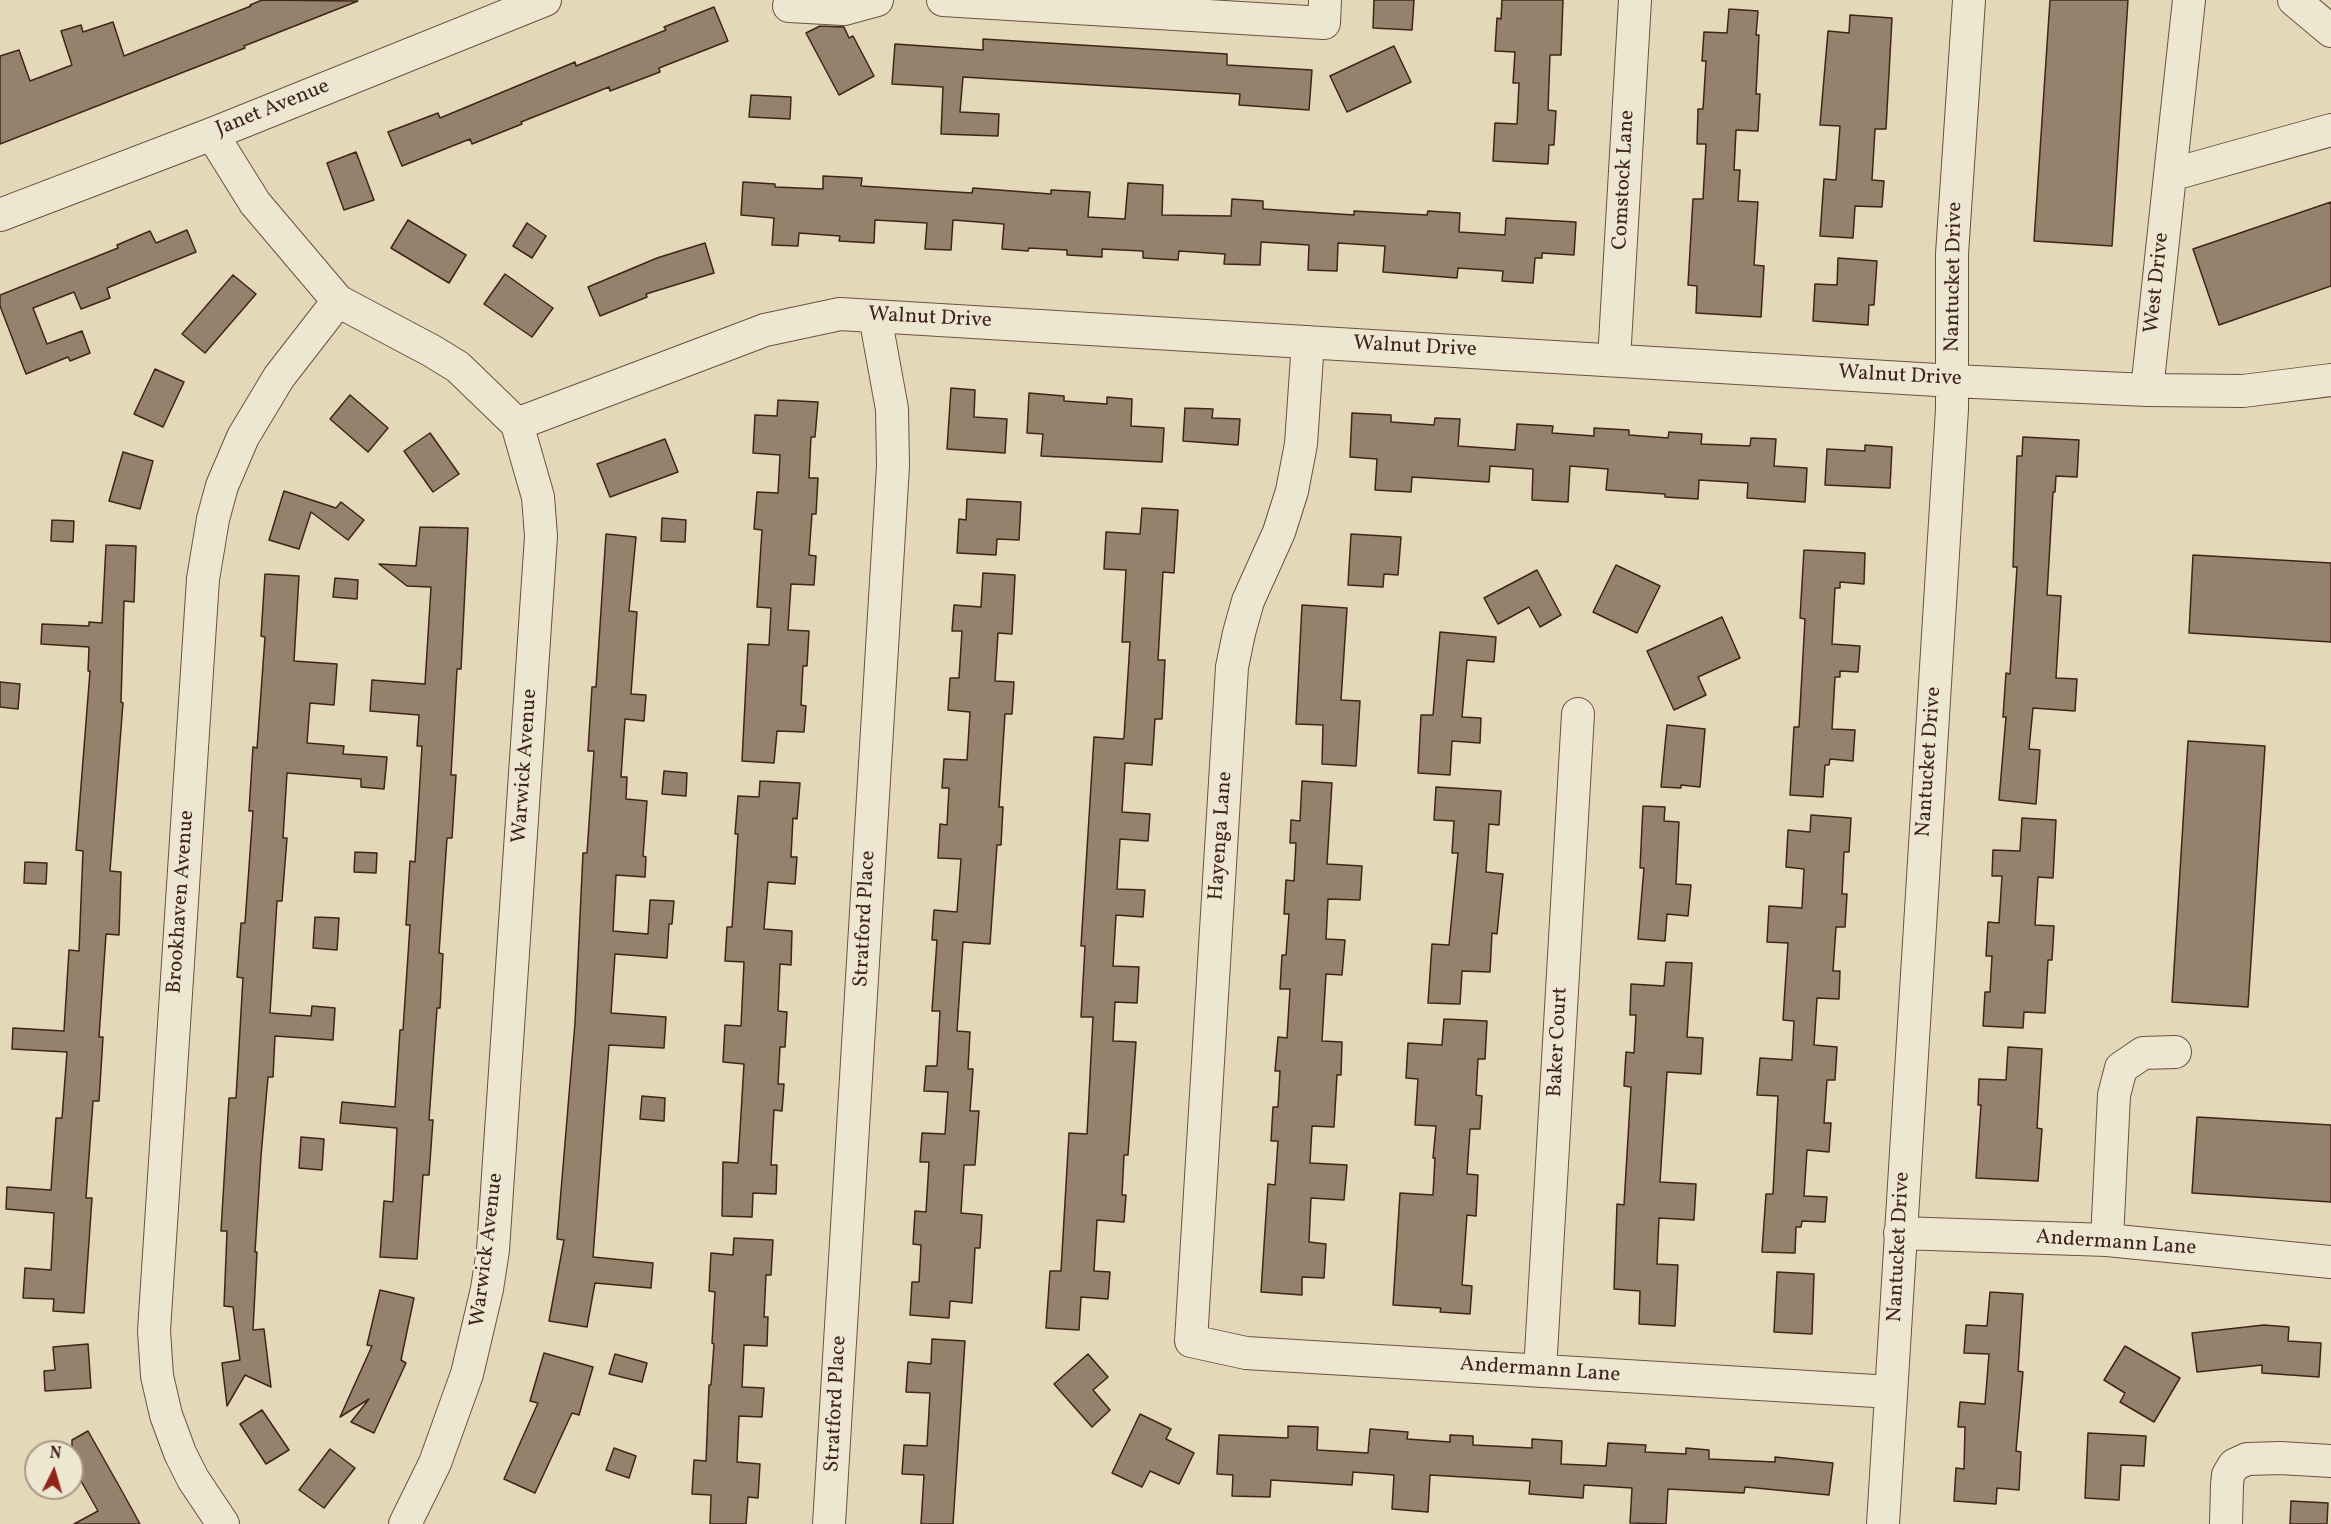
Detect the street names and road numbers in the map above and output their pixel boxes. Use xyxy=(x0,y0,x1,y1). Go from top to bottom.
street label: Janet Avenue xyxy=(213,75,333,143)
street label: Comstock Lane xyxy=(1609,109,1641,251)
street label: Nantucket Drive xyxy=(1941,201,1969,353)
street label: West Drive xyxy=(2140,231,2176,335)
street label: Walnut Drive xyxy=(868,303,992,335)
street label: Walnut Drive xyxy=(1353,332,1477,364)
street label: Walnut Drive xyxy=(1838,361,1962,393)
street label: Nantucket Drive xyxy=(1912,686,1948,838)
street label: Warwick Avenue xyxy=(508,688,544,844)
street label: Hayenga Lane xyxy=(1205,771,1239,901)
street label: Brookhaven Avenue xyxy=(163,809,201,995)
street label: Stratford Place xyxy=(850,850,882,988)
street label: Baker Court xyxy=(1544,986,1574,1098)
street label: Nantucket Drive xyxy=(1883,1171,1917,1323)
street label: Warwick Avenue xyxy=(466,1172,510,1328)
street label: Andermann Lane xyxy=(2035,1226,2197,1262)
street label: Stratford Place xyxy=(821,1335,853,1473)
street label: Andermann Lane xyxy=(1459,1353,1621,1389)

